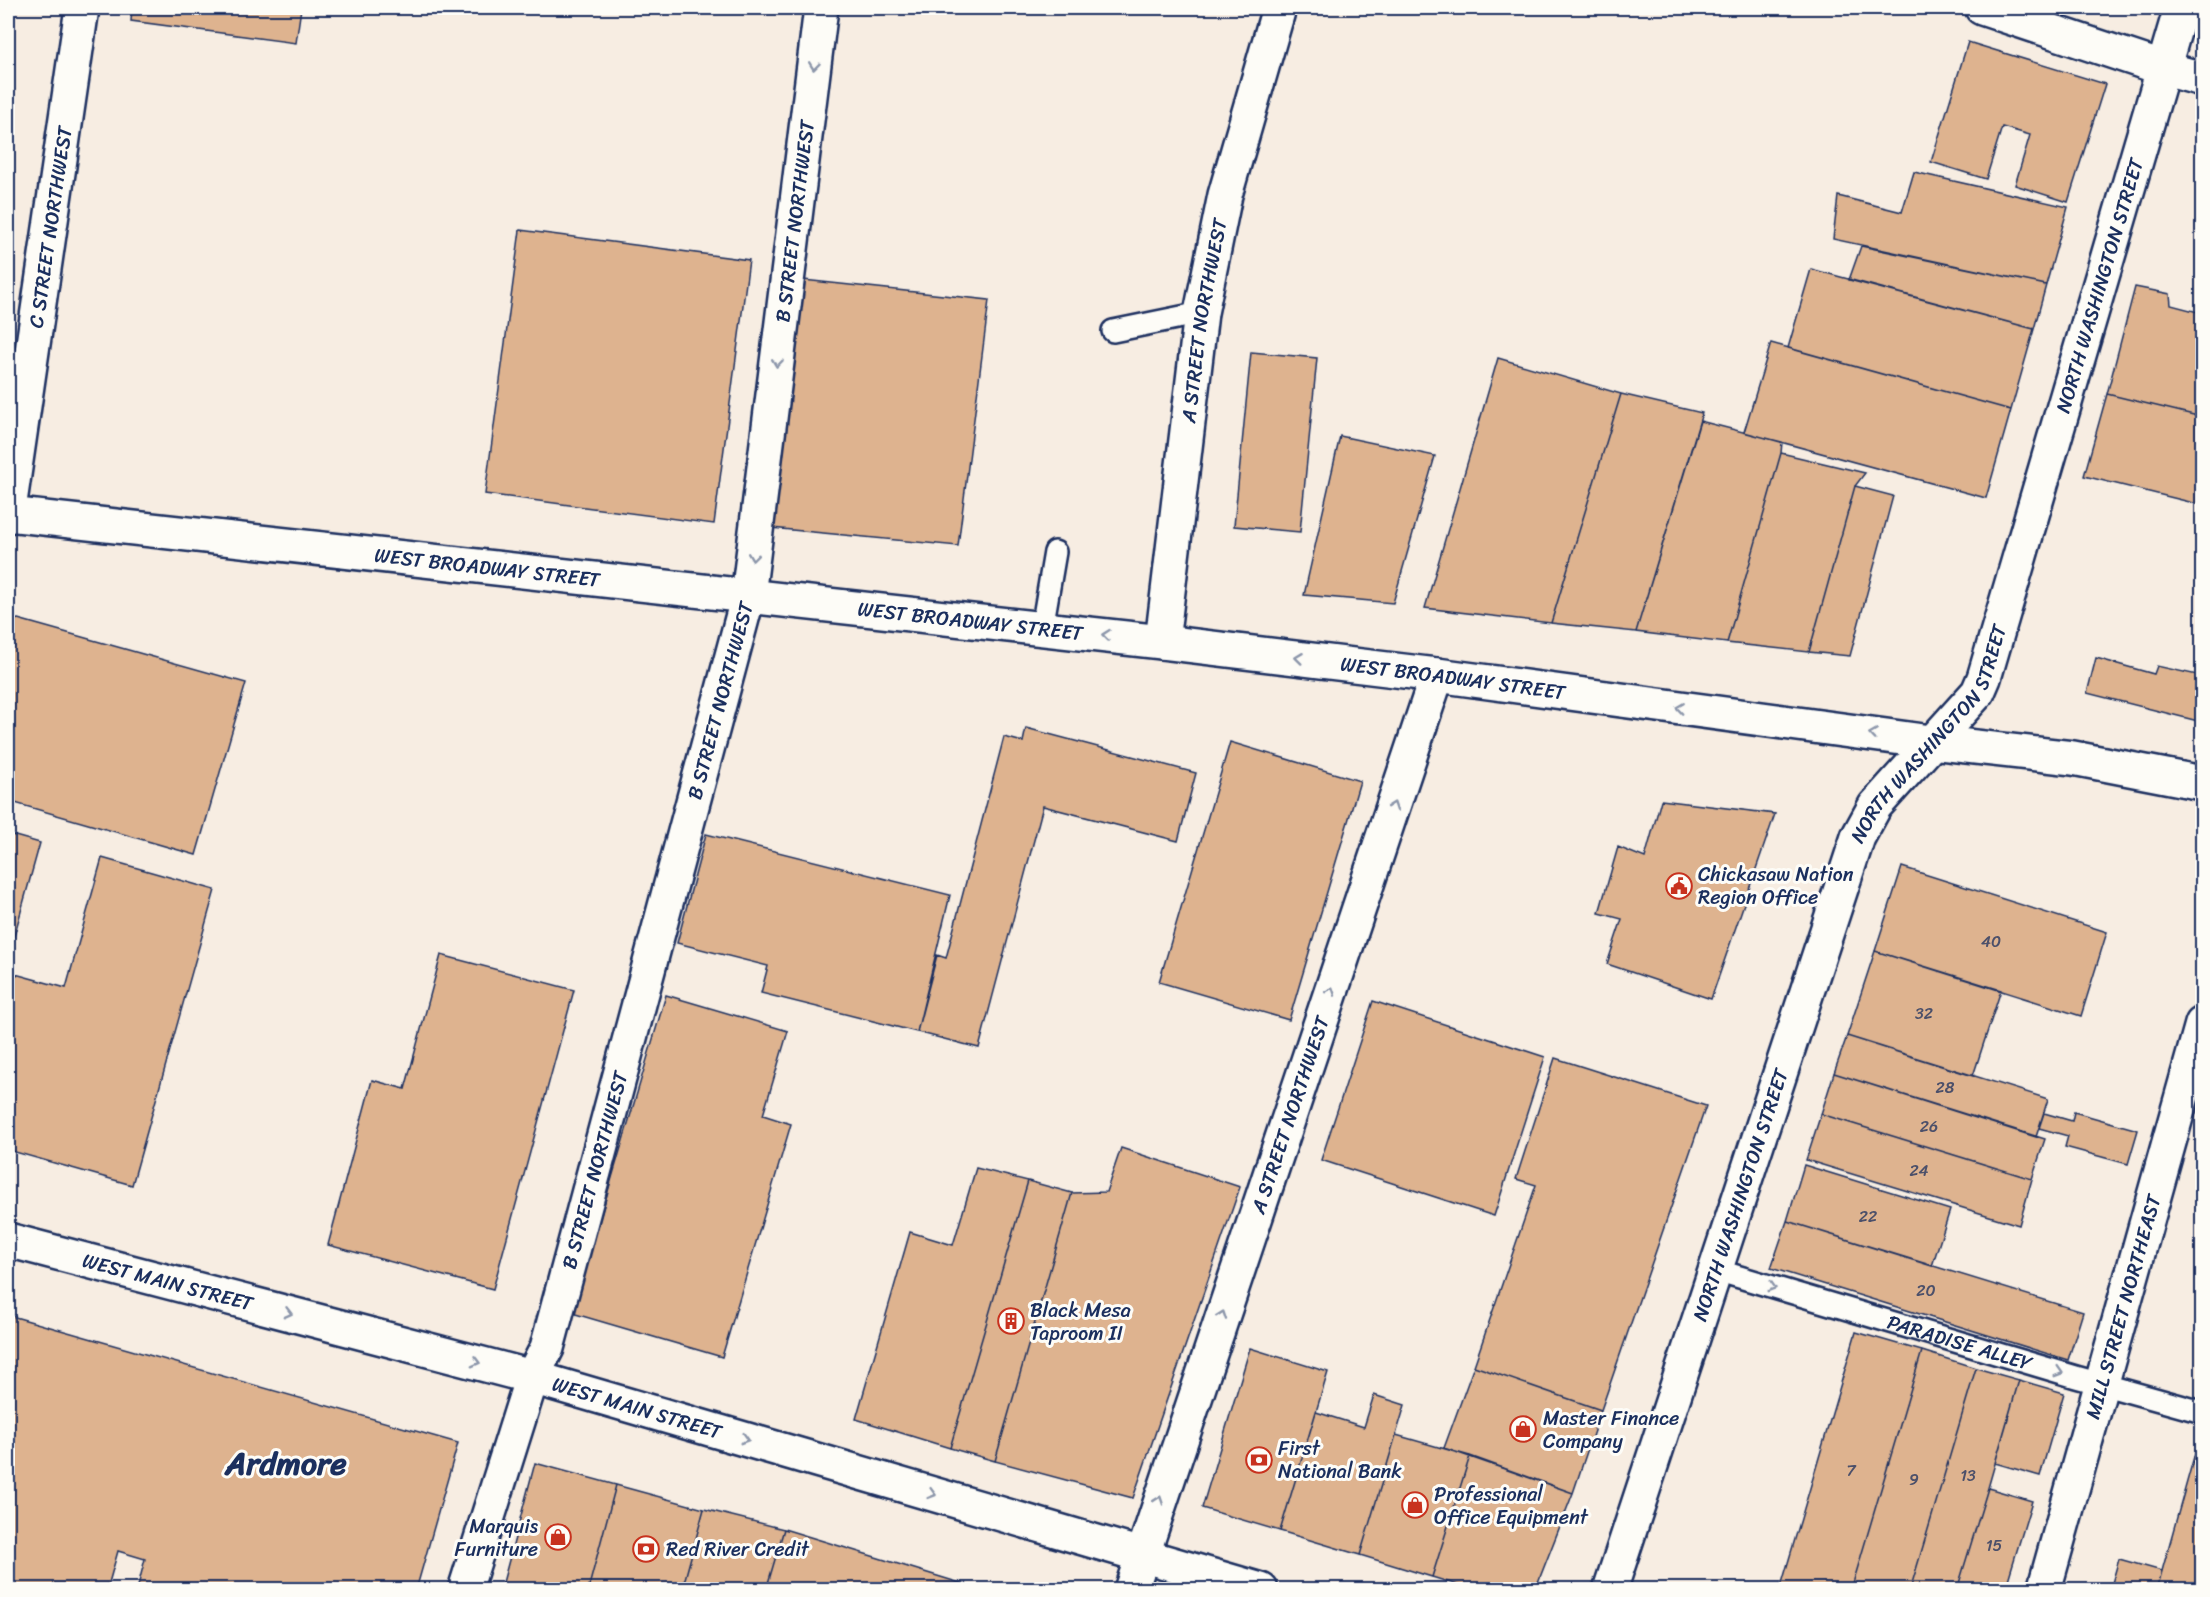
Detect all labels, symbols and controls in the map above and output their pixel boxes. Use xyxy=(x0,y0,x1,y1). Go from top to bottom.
one-way arrow xyxy=(808,61,820,70)
street label: B STREET NORTHWEST xyxy=(765,117,825,324)
street label: C STREET NORTHWEST xyxy=(19,123,83,330)
street label: NORTH WASHINGTON STREET xyxy=(2046,153,2154,417)
street label: A STREET NORTHWEST xyxy=(1171,214,1238,426)
one-way arrow xyxy=(771,359,784,368)
street label: WEST BROADWAY STREET xyxy=(373,538,602,598)
one-way arrow xyxy=(747,552,760,561)
street label: WEST BROADWAY STREET xyxy=(856,591,1085,651)
street label: B STREET NORTHWEST xyxy=(677,597,764,804)
street label: NORTH WASHINGTON STREET xyxy=(1841,619,2017,850)
one-way arrow xyxy=(1101,629,1110,642)
street label: WEST BROADWAY STREET xyxy=(1338,647,1568,710)
one-way arrow xyxy=(1295,653,1304,665)
one-way arrow xyxy=(1676,702,1685,714)
one-way arrow xyxy=(1869,728,1878,740)
one-way arrow xyxy=(1386,801,1398,812)
place label: Chickasaw Nation Region Office xyxy=(1698,857,1854,915)
public building icon: Chickasaw Nation Region Office xyxy=(1664,871,1694,901)
house number: 40 xyxy=(1981,927,2001,956)
one-way arrow xyxy=(1323,986,1336,997)
house number: 32 xyxy=(1915,999,1933,1028)
street label: A STREET NORTHWEST xyxy=(1241,1010,1340,1219)
street label: NORTH WASHINGTON STREET xyxy=(1683,1063,1799,1326)
street label: B STREET NORTHWEST xyxy=(552,1066,638,1273)
house number: 28 xyxy=(1936,1073,1955,1102)
house number: 26 xyxy=(1920,1112,1938,1141)
house number: 24 xyxy=(1909,1156,1929,1185)
street label: MILL STREET NORTHEAST xyxy=(2076,1189,2172,1423)
house number: 22 xyxy=(1859,1202,1877,1231)
street label: WEST MAIN STREET xyxy=(78,1243,258,1322)
house number: 20 xyxy=(1916,1276,1936,1305)
one-way arrow xyxy=(1766,1280,1777,1292)
place label: Black Mesa Taproom II xyxy=(1030,1293,1131,1351)
street label: PARADISE ALLEY xyxy=(1883,1305,2038,1381)
one-way arrow xyxy=(282,1306,292,1319)
building icon: Black Mesa Taproom II xyxy=(996,1306,1026,1336)
one-way arrow xyxy=(1214,1310,1227,1321)
one-way arrow xyxy=(471,1355,481,1368)
one-way arrow xyxy=(2053,1365,2064,1377)
street label: WEST MAIN STREET xyxy=(548,1367,727,1450)
place label: Master Finance Company xyxy=(1543,1401,1679,1459)
shop icon: Master Finance Company xyxy=(1508,1414,1538,1444)
place label: First National Bank xyxy=(1278,1431,1402,1489)
one-way arrow xyxy=(739,1432,749,1444)
district label: Ardmore xyxy=(223,1435,347,1492)
bank icon: First National Bank xyxy=(1244,1445,1274,1475)
house number: 7 xyxy=(1846,1456,1856,1485)
house number: 13 xyxy=(1960,1461,1976,1490)
house number: 9 xyxy=(1909,1465,1919,1494)
place label: Professional Office Equipment xyxy=(1434,1477,1589,1535)
one-way arrow xyxy=(926,1487,937,1499)
shop icon: Professional Office Equipment xyxy=(1400,1490,1430,1520)
one-way arrow xyxy=(1152,1495,1165,1506)
place label: Marquis Furniture xyxy=(455,1509,539,1567)
shop icon: Marquis Furniture xyxy=(543,1522,573,1552)
house number: 15 xyxy=(1986,1531,2003,1560)
place label: Red River Credit xyxy=(666,1532,810,1567)
bank icon: Red River Credit xyxy=(631,1534,661,1564)

